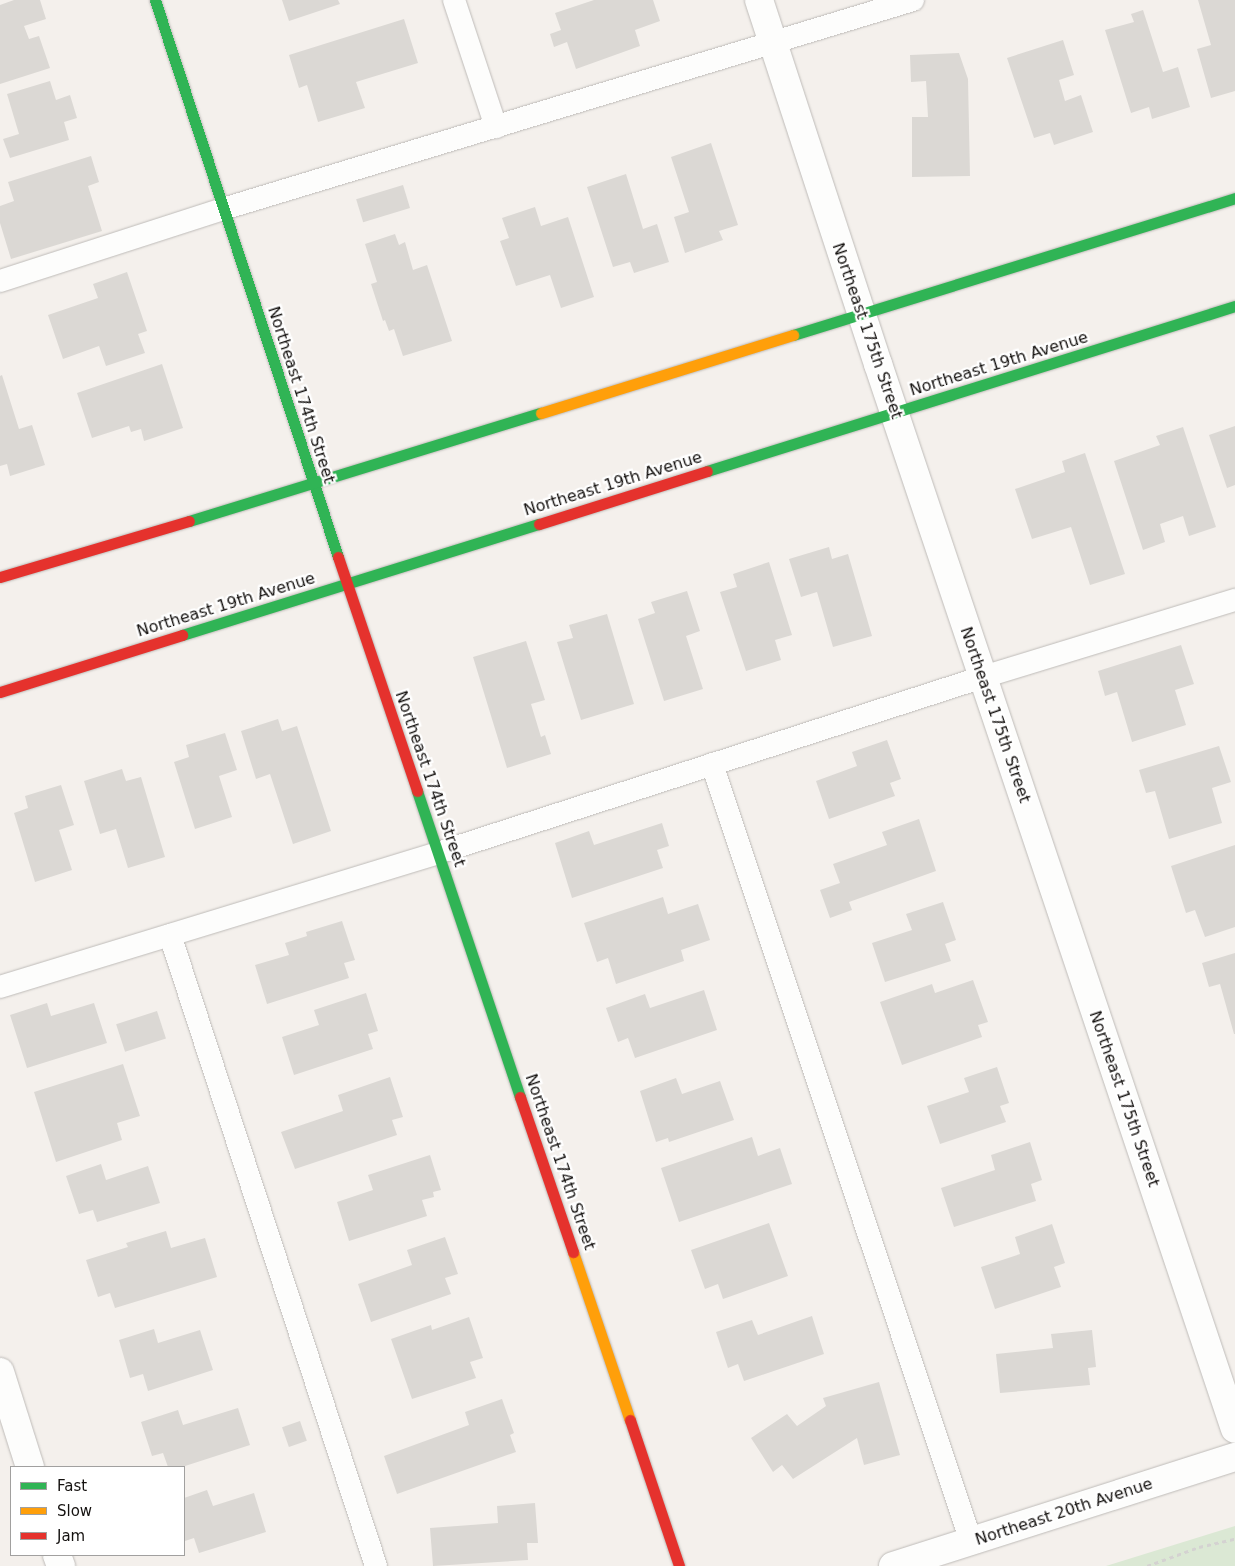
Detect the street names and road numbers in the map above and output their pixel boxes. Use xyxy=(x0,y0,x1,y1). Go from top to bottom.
street label: Northeast 175th Street xyxy=(828,241,906,421)
street label: Northeast 174th Street xyxy=(263,304,339,486)
street label: Northeast 19th Avenue xyxy=(908,328,1090,400)
street label: Northeast 19th Avenue xyxy=(522,448,704,520)
street label: Northeast 19th Avenue xyxy=(135,569,317,641)
street label: Northeast 175th Street xyxy=(956,625,1034,805)
street label: Northeast 174th Street xyxy=(391,689,469,869)
street label: Northeast 175th Street xyxy=(1085,1009,1163,1189)
street label: Northeast 174th Street xyxy=(521,1072,599,1252)
street label: Northeast 20th Avenue xyxy=(973,1474,1155,1550)

